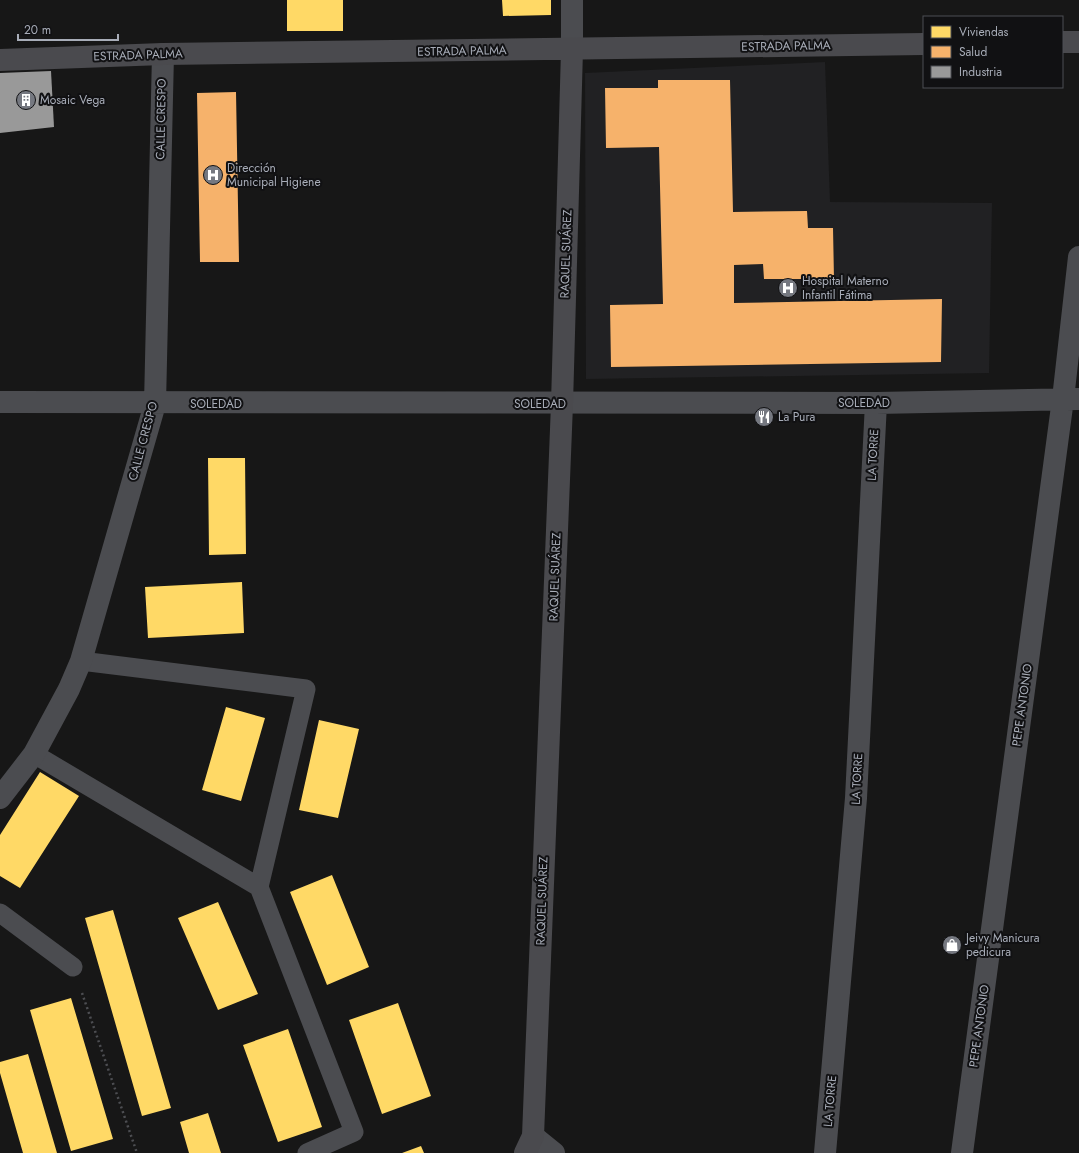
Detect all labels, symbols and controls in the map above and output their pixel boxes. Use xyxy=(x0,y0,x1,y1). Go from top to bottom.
scale bar xyxy=(18,16,118,42)
legend xyxy=(923,16,1063,88)
text: 20 m xyxy=(24,21,51,39)
text: Viviendas xyxy=(959,23,1009,41)
street label: ESTRADA PALMA xyxy=(741,36,831,56)
street label: ESTRADA PALMA xyxy=(417,41,507,61)
text: Salud xyxy=(959,43,987,61)
street label: ESTRADA PALMA xyxy=(93,44,183,66)
text: Industria xyxy=(959,63,1002,81)
street label: CALLE CRESPO xyxy=(151,78,171,160)
building icon: Mosaic Vega xyxy=(15,89,37,111)
place label: Mosaic Vega xyxy=(40,91,105,109)
place label: Dirección Municipal Higiene xyxy=(227,159,321,191)
hospital icon: Dirección Municipal Higiene xyxy=(202,164,224,186)
street label: RAQUEL SUÁREZ xyxy=(555,209,577,299)
place label: Hospital Materno Infantil Fátima xyxy=(802,272,889,304)
hospital icon: Hospital Materno Infantil Fátima xyxy=(777,277,799,299)
street label: SOLEDAD xyxy=(838,394,890,412)
street label: SOLEDAD xyxy=(190,395,242,413)
street label: SOLEDAD xyxy=(514,395,566,413)
street label: CALLE CRESPO xyxy=(124,399,162,483)
restaurant icon: La Pura xyxy=(753,406,775,428)
place label: La Pura xyxy=(778,408,816,426)
street label: LA TORRE xyxy=(863,429,883,481)
street label: RAQUEL SUÁREZ xyxy=(544,532,566,622)
street label: PEPE ANTONIO xyxy=(1007,662,1037,748)
street label: LA TORRE xyxy=(847,753,867,805)
street label: RAQUEL SUÁREZ xyxy=(531,856,553,946)
place label: Jeivy Manicura pedicura xyxy=(964,929,1040,961)
shop icon: Jeivy Manicura pedicura xyxy=(941,934,963,956)
street label: PEPE ANTONIO xyxy=(964,983,994,1069)
street label: LA TORRE xyxy=(819,1074,841,1128)

